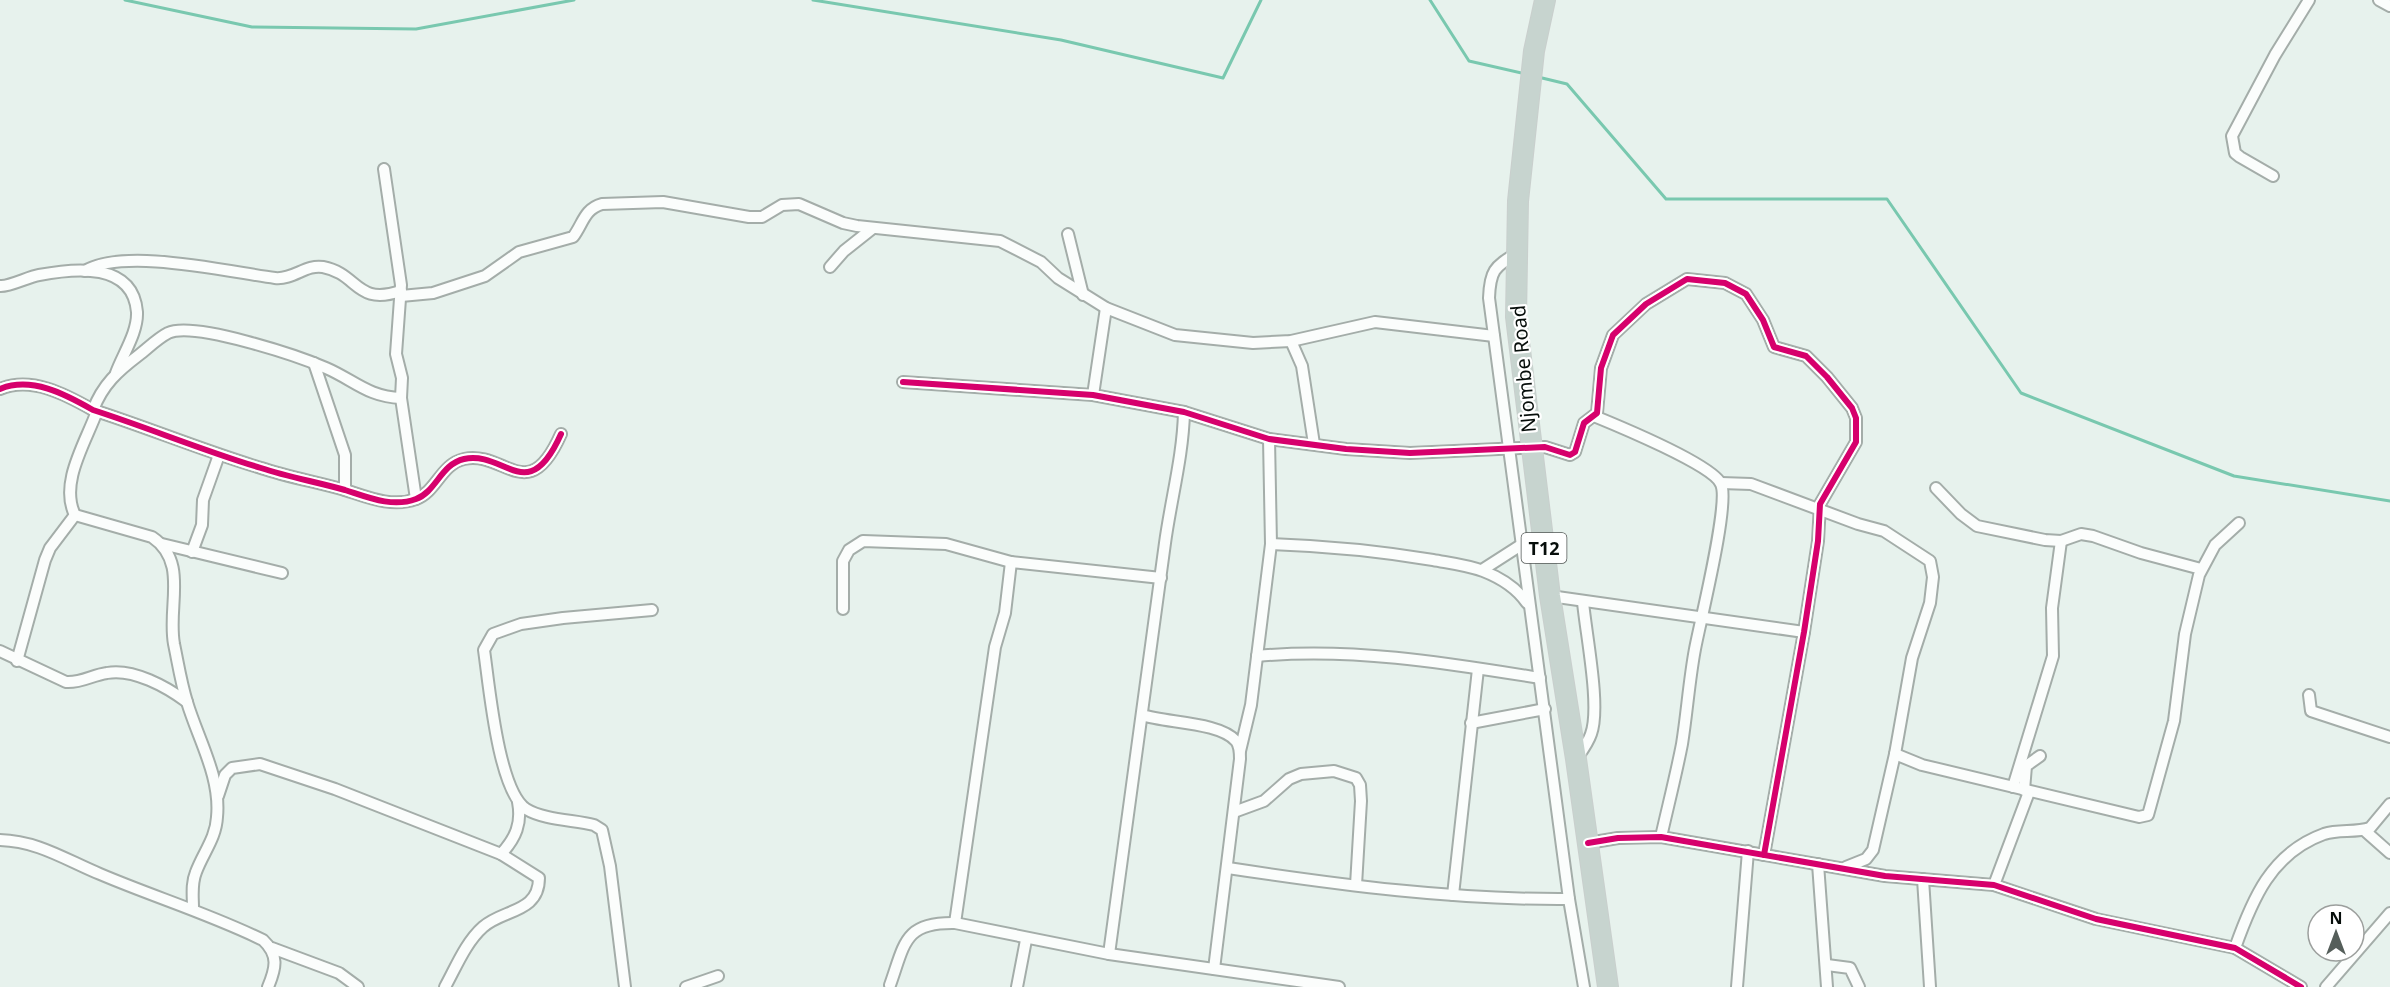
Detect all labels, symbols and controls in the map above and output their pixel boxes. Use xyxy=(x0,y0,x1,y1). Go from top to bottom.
street label: Njombe Road xyxy=(1504,304,1542,434)
road number: T12 xyxy=(1522,533,1566,563)
north arrow xyxy=(2306,903,2366,963)
text: N xyxy=(2329,907,2343,929)

